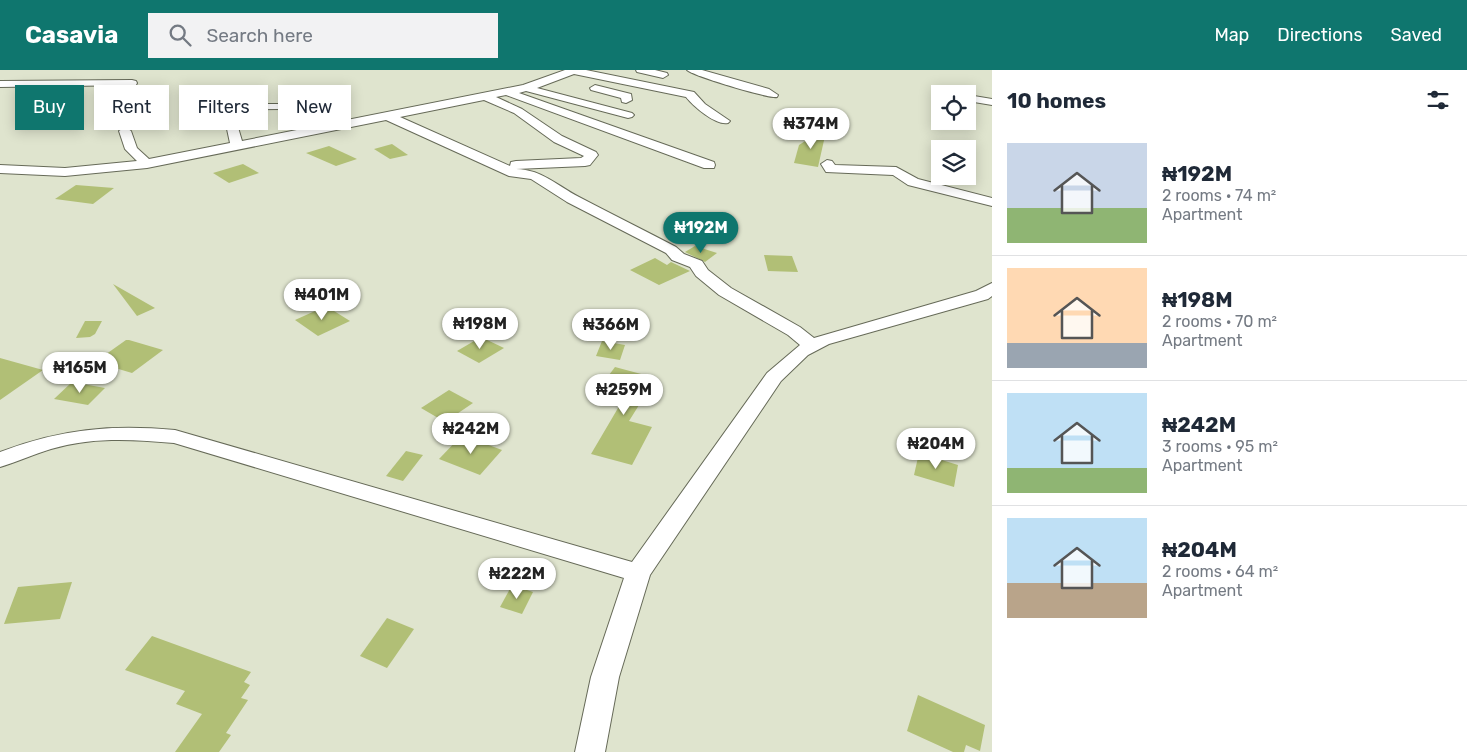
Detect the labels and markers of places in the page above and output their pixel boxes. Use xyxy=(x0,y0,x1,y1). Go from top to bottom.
pin: ₦374M xyxy=(776,108,846,150)
pin: ₦192M xyxy=(666,212,736,254)
pin: ₦401M xyxy=(287,278,357,321)
pin: ₦198M xyxy=(445,308,515,350)
pin: ₦366M xyxy=(576,308,646,351)
pin: ₦165M xyxy=(45,352,115,394)
pin: ₦259M xyxy=(589,374,659,416)
pin: ₦242M xyxy=(436,412,506,455)
pin: ₦204M xyxy=(901,428,971,470)
pin: ₦222M xyxy=(482,558,552,600)

